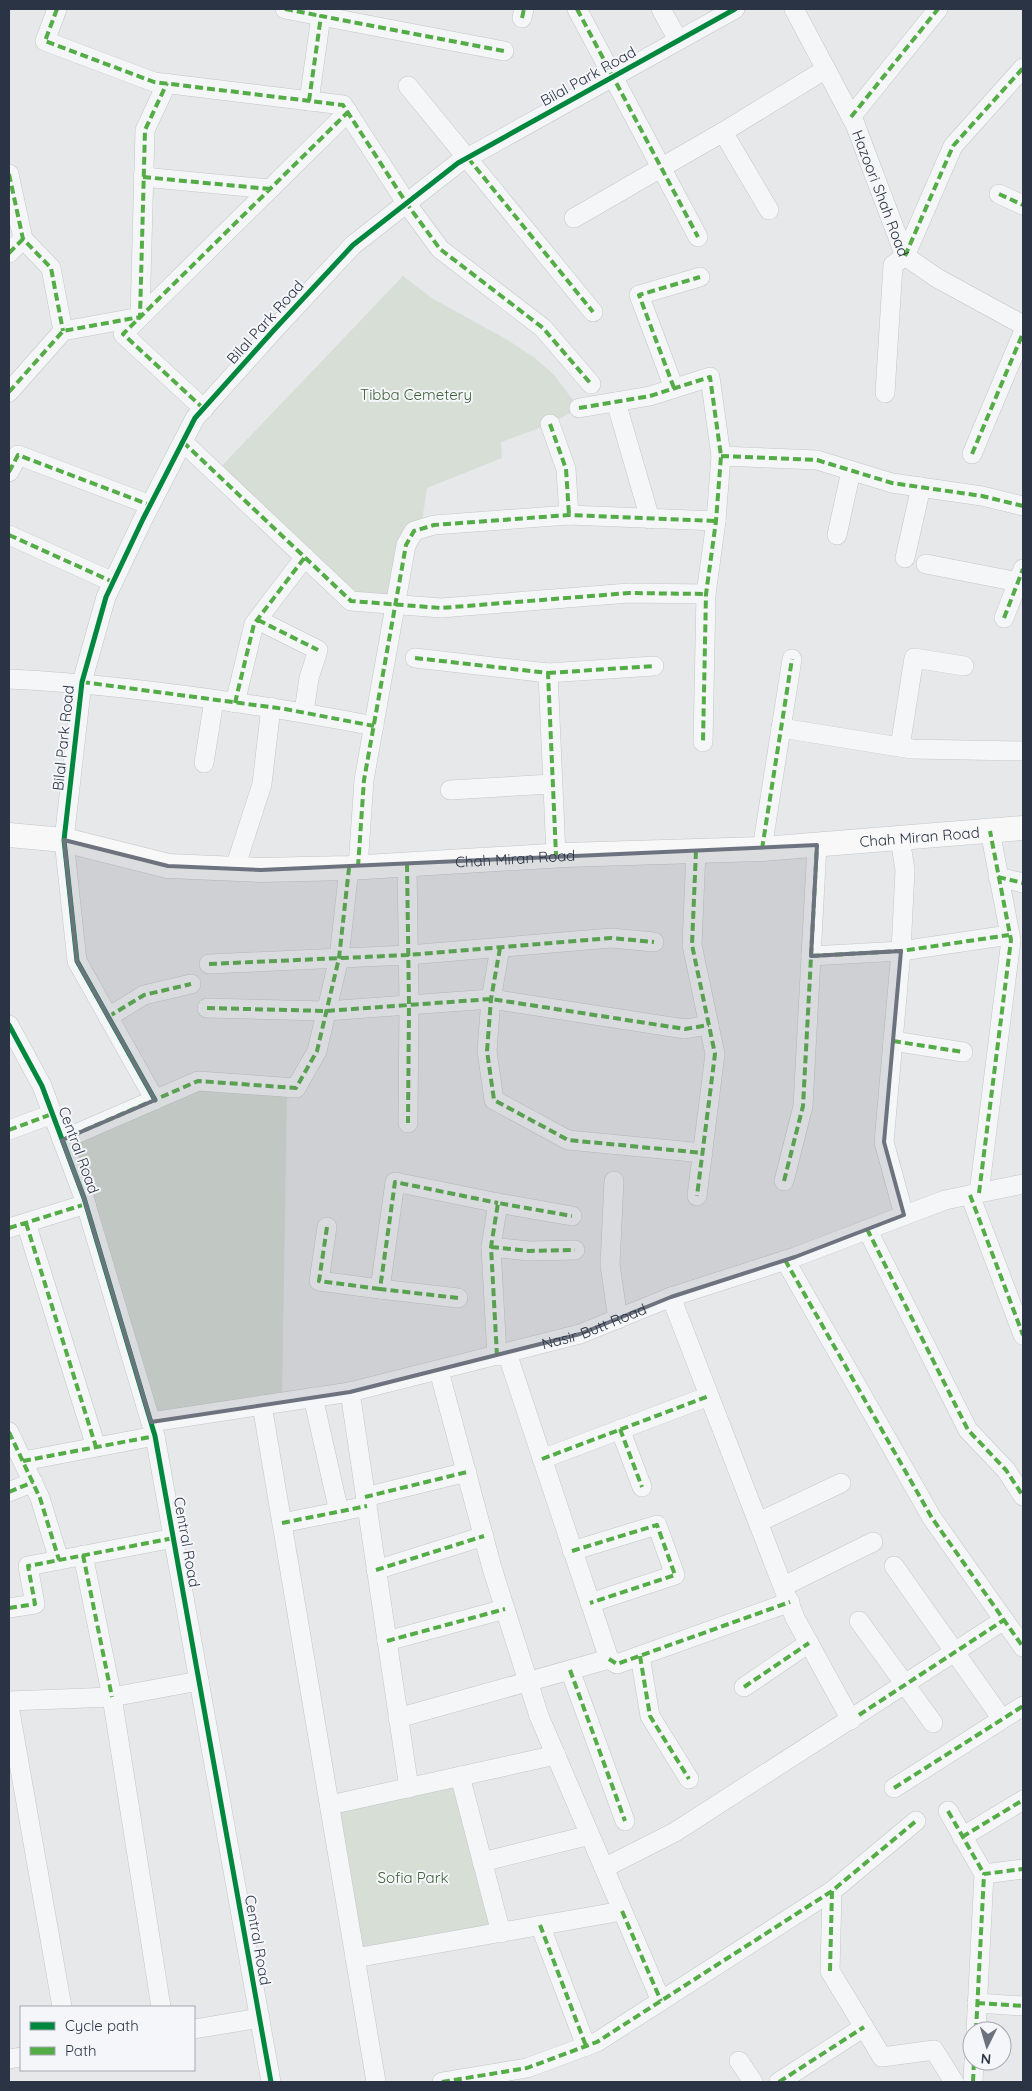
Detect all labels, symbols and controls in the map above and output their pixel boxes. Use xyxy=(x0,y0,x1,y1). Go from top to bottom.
street label: Bilal Park Road xyxy=(537,42,639,110)
street label: Hazoori Shah Road xyxy=(849,127,914,259)
street label: Bilal Park Road xyxy=(222,276,308,368)
park label: Tibba Cemetery xyxy=(360,385,472,404)
street label: Bilal Park Road xyxy=(48,684,78,792)
street label: Chah Miran Road xyxy=(859,822,980,851)
street label: Chah Miran Road xyxy=(454,845,576,871)
street label: Central Road xyxy=(54,1104,104,1196)
street label: Nasir Butt Road xyxy=(539,1299,649,1353)
street label: Central Road xyxy=(170,1495,204,1589)
park label: Sofia Park xyxy=(377,1868,449,1887)
street label: Central Road xyxy=(241,1893,275,1987)
legend xyxy=(20,2006,195,2071)
text: Cycle path xyxy=(65,2016,139,2035)
north arrow xyxy=(962,2021,1012,2071)
text: Path xyxy=(65,2041,97,2060)
text: N xyxy=(980,2050,992,2068)

